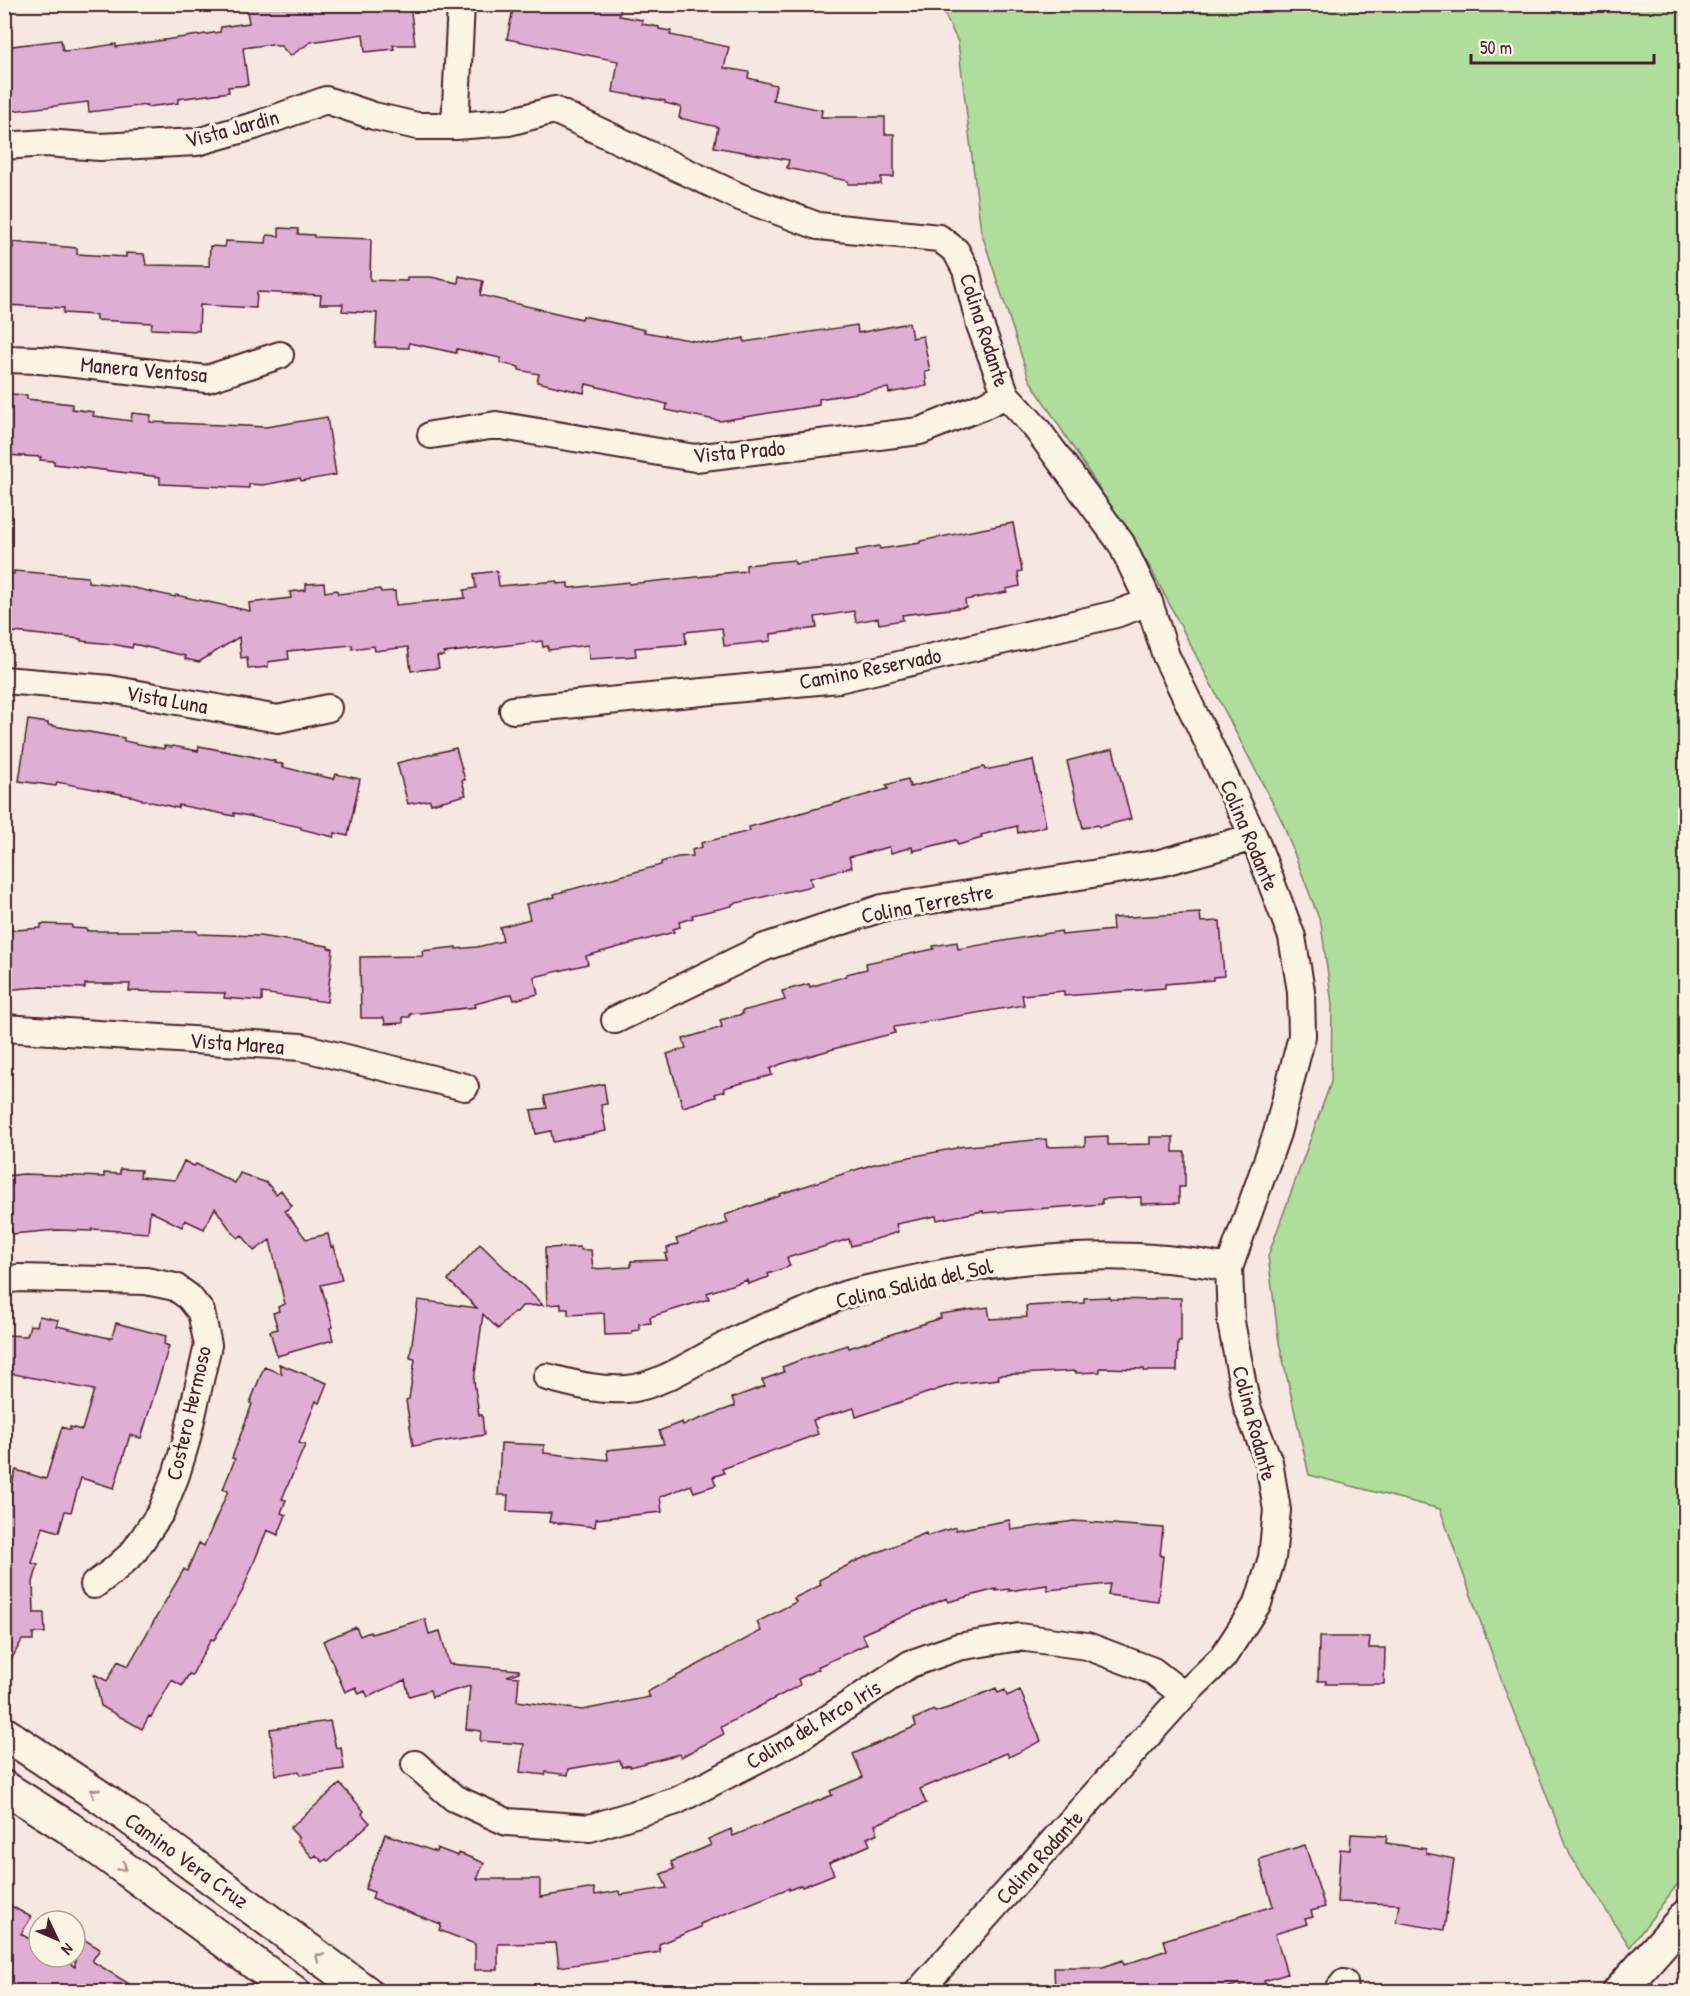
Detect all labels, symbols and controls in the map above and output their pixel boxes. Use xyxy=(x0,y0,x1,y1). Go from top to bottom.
scale bar xyxy=(1471,27,1654,65)
text: 50 m xyxy=(1480,35,1512,60)
street label: Vista Jardin xyxy=(182,101,282,155)
street label: Colina Rodante xyxy=(953,269,1018,391)
street label: Manera Ventosa xyxy=(79,349,209,390)
street label: Vista Prado xyxy=(692,432,786,470)
street label: Camino Reservado xyxy=(797,640,944,696)
street label: Vista Luna xyxy=(124,677,211,721)
street label: Colina Rodante xyxy=(1213,775,1287,895)
street label: Colina Terrestre xyxy=(859,876,996,930)
street label: Vista Marea xyxy=(189,1025,286,1061)
street label: Colina Salida del Sol xyxy=(833,1250,996,1316)
street label: Costero Hermoso xyxy=(158,1343,218,1483)
street label: Colina Rodante xyxy=(1225,1362,1285,1484)
street label: Colina del Arco Iris xyxy=(740,1672,886,1776)
one-way arrow xyxy=(90,1788,101,1799)
street label: Colina Rodante xyxy=(988,1803,1090,1911)
street label: Camino Vera Cruz xyxy=(119,1805,255,1915)
one-way arrow xyxy=(116,1859,127,1870)
north arrow xyxy=(27,1909,87,1969)
text: N xyxy=(57,1939,79,1960)
one-way arrow xyxy=(315,1953,326,1964)

